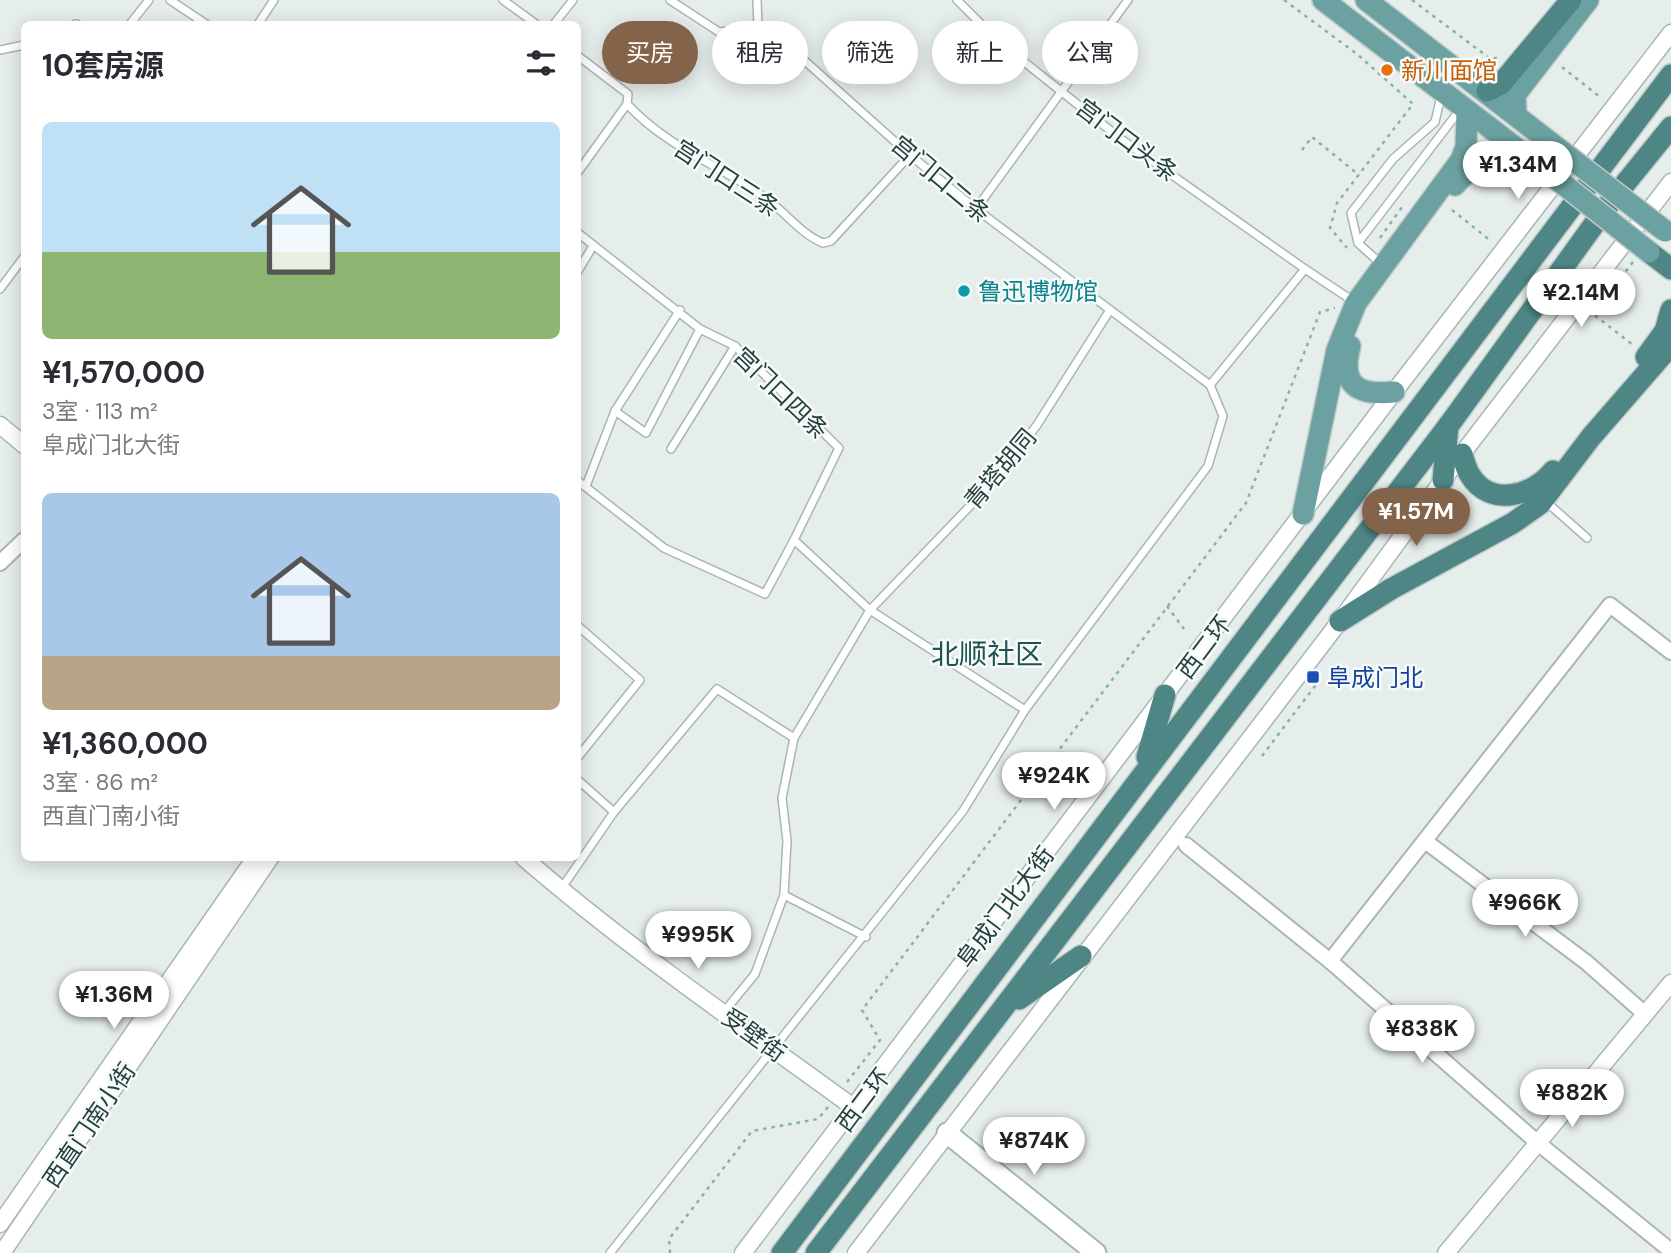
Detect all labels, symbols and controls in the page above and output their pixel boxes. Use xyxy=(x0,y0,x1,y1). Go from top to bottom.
chip: 买房 xyxy=(602,21,698,84)
chip: 租房 xyxy=(712,21,808,84)
chip: 筛选 xyxy=(822,21,918,84)
chip: 新上 xyxy=(932,21,1028,84)
chip: 公寓 xyxy=(1042,21,1138,84)
icon: filters xyxy=(522,44,560,82)
text: 10套房源 xyxy=(42,46,164,85)
place label: 新川面馆 xyxy=(1401,55,1497,86)
marker: 新川面馆 xyxy=(1379,62,1395,78)
street label: 宫门口头条 xyxy=(1070,92,1184,188)
street label: 宫门口二条 xyxy=(885,129,997,229)
street label: 宫门口三条 xyxy=(668,132,786,224)
pin: ¥1.34M xyxy=(1461,142,1575,201)
text: ¥1.34M xyxy=(1479,149,1557,179)
icon: home xyxy=(238,167,364,293)
pin: ¥2.14M xyxy=(1524,270,1638,329)
place label: 鲁迅博物馆 xyxy=(978,276,1098,307)
text: ¥2.14M xyxy=(1543,277,1619,307)
marker: 鲁迅博物馆 xyxy=(956,283,972,299)
street label: 宫门口四条 xyxy=(727,340,835,446)
text: ¥1,570,000 xyxy=(42,353,205,392)
text: 3室 · 113 m² xyxy=(42,396,158,426)
street label: 青塔胡同 xyxy=(957,422,1043,516)
text: 阜成门北大街 xyxy=(42,430,180,460)
pin: ¥1.57M xyxy=(1359,489,1473,548)
text: ¥1.57M xyxy=(1378,496,1454,526)
icon: home xyxy=(238,538,364,664)
street label: 西二环 xyxy=(1170,609,1238,685)
district label: 北顺社区 xyxy=(931,636,1043,673)
place label: 阜成门北 xyxy=(1327,662,1423,693)
marker: 阜成门北 xyxy=(1305,669,1321,685)
text: ¥1,360,000 xyxy=(42,724,208,763)
pin: ¥924K xyxy=(1005,752,1103,812)
text: ¥924K xyxy=(1018,760,1090,790)
text: 3室 · 86 m² xyxy=(42,767,158,797)
text: 西直门南小街 xyxy=(42,801,180,831)
street label: 阜成门北大街 xyxy=(949,840,1061,974)
pin: ¥966K xyxy=(1476,880,1574,939)
text: ¥966K xyxy=(1488,887,1562,917)
pin: ¥995K xyxy=(649,912,747,971)
text: ¥995K xyxy=(661,919,735,949)
pin: ¥1.36M xyxy=(57,972,171,1031)
text: ¥1.36M xyxy=(75,979,153,1009)
street label: 受壁街 xyxy=(716,1001,792,1069)
pin: ¥838K xyxy=(1373,1006,1471,1065)
text: ¥838K xyxy=(1386,1013,1458,1043)
street label: 西直门南小街 xyxy=(36,1057,142,1193)
street label: 西二环 xyxy=(829,1062,897,1138)
pin: ¥882K xyxy=(1523,1070,1621,1129)
text: ¥882K xyxy=(1536,1077,1608,1107)
pin: ¥874K xyxy=(985,1118,1083,1177)
text: ¥874K xyxy=(999,1125,1069,1155)

